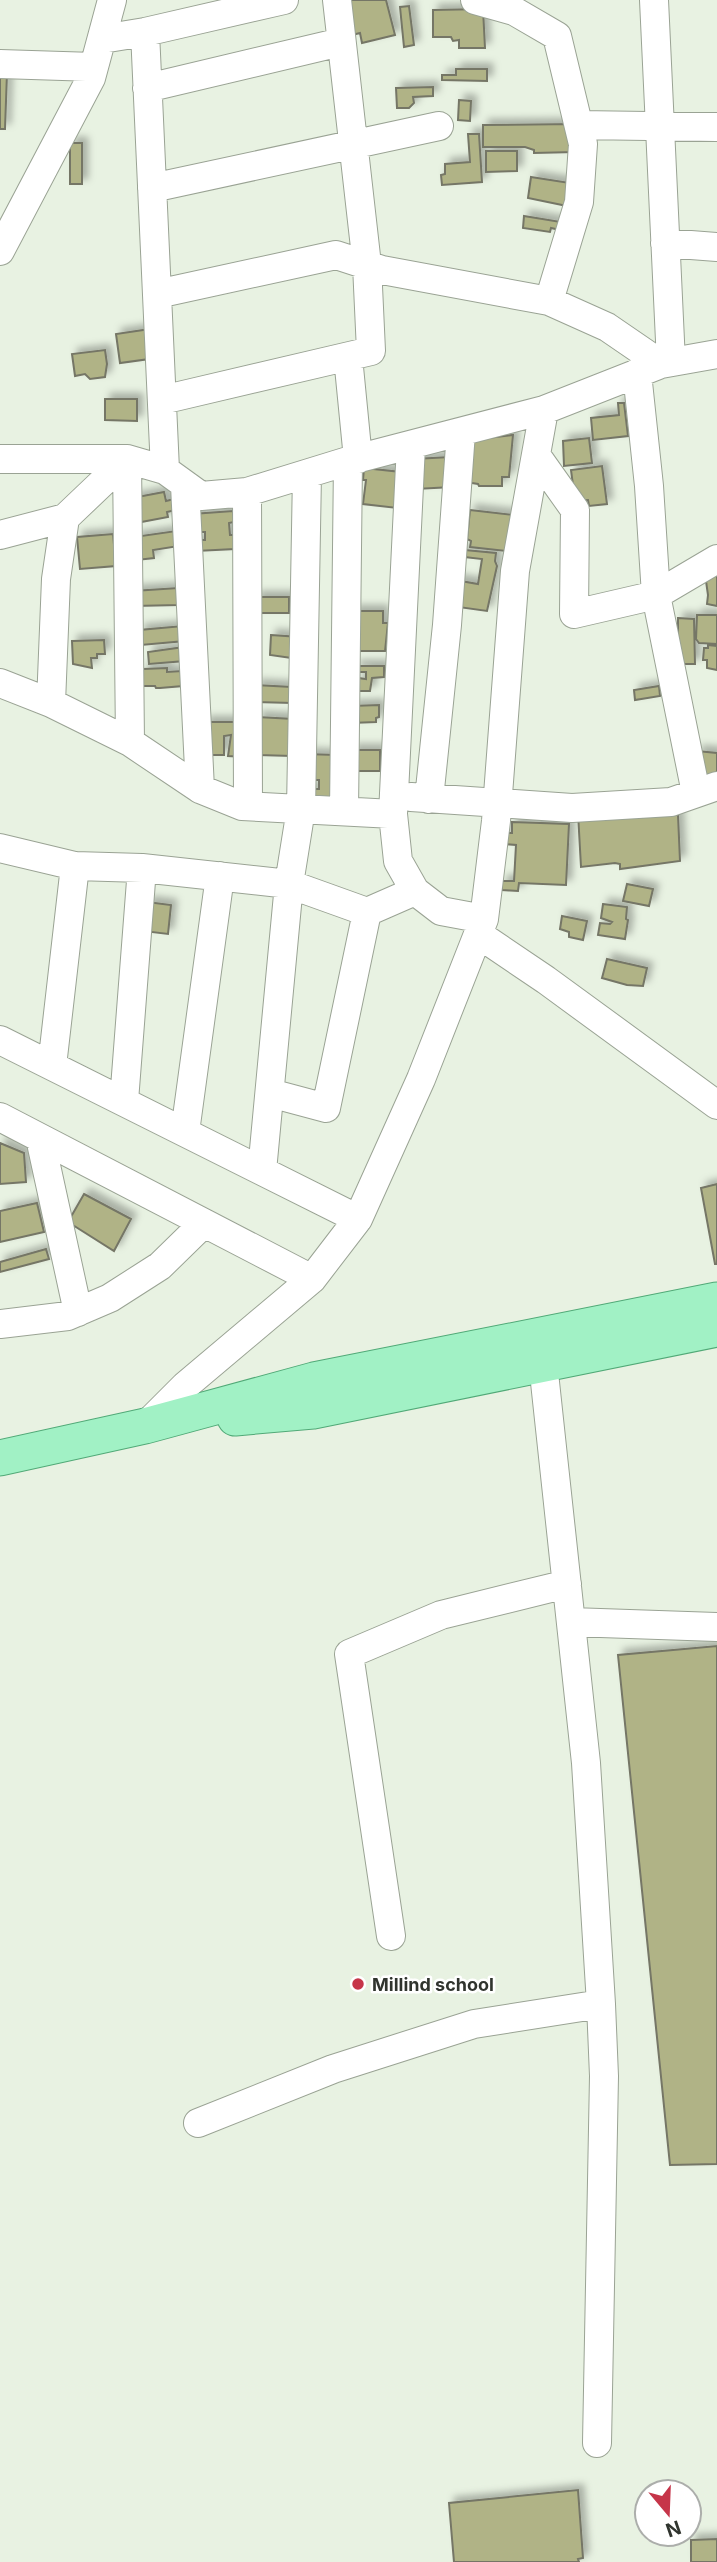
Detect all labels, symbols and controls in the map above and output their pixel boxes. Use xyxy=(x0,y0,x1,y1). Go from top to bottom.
place label: Millind school xyxy=(372,1974,494,1995)
marker: Millind school xyxy=(350,1976,366,1992)
north arrow xyxy=(633,2478,703,2548)
text: N xyxy=(663,2515,684,2542)

